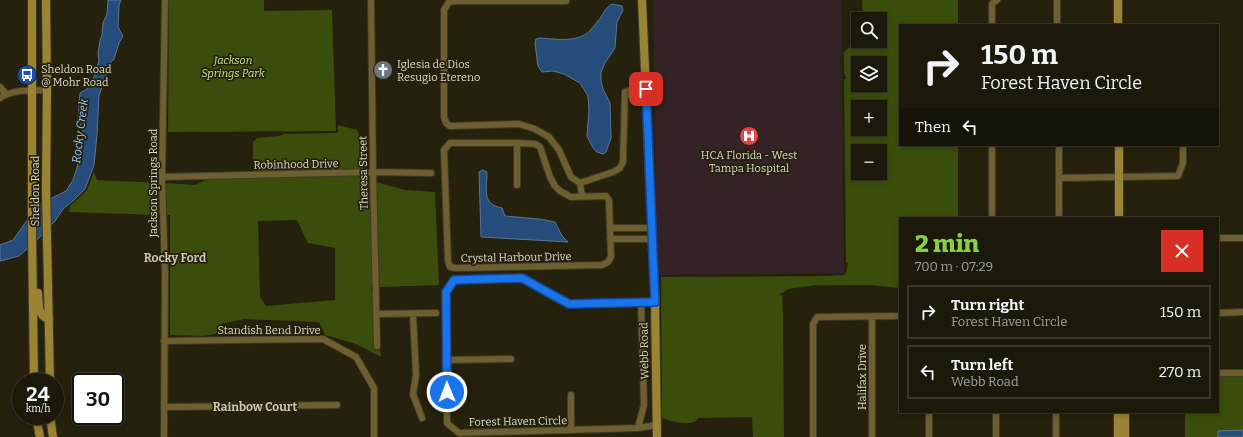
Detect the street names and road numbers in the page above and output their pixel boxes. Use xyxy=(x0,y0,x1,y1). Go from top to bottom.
street label: Jackson Springs Road xyxy=(147,128,160,238)
street label: Theresa Street xyxy=(356,136,371,210)
street label: Sheldon Road xyxy=(29,155,42,226)
street label: Robinhood Drive xyxy=(253,157,339,172)
street label: Crystal Harbour Drive xyxy=(460,250,572,265)
street label: Webb Road xyxy=(637,322,651,380)
street label: Standish Bend Drive xyxy=(217,324,321,337)
street label: Halifax Drive xyxy=(856,344,869,410)
street label: Forest Haven Circle xyxy=(469,414,567,429)

